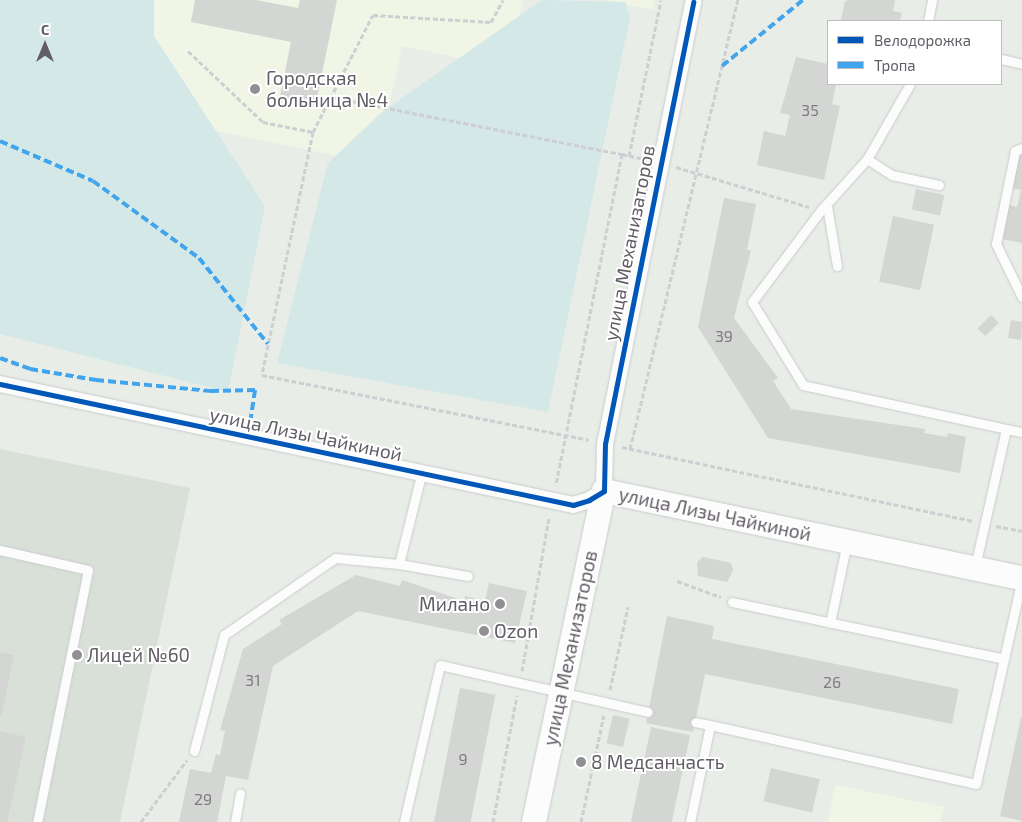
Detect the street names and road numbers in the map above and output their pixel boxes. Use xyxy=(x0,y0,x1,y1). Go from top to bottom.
street label: улица Механизаторов xyxy=(599,143,659,343)
street label: улица Лизы Чайкиной xyxy=(208,402,404,466)
street label: улица Лизы Чайкиной xyxy=(617,482,813,546)
street label: улица Механизаторов xyxy=(538,548,602,748)

